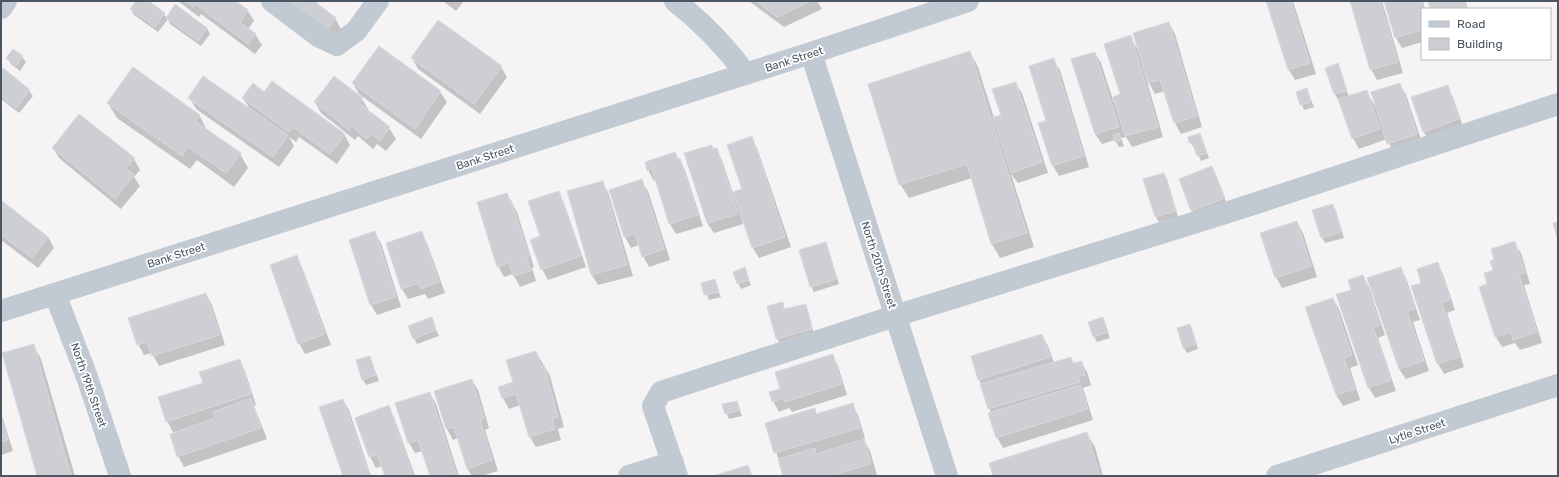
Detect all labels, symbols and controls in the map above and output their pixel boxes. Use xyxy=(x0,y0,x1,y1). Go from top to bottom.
legend xyxy=(1421,8,1551,60)
text: Road xyxy=(1457,17,1485,31)
text: Building xyxy=(1457,37,1503,51)
street label: Bank Street xyxy=(764,44,825,75)
street label: Bank Street xyxy=(455,142,516,173)
street label: North 20th Street xyxy=(858,220,899,311)
street label: Bank Street xyxy=(146,240,207,271)
street label: North 19th Street xyxy=(68,341,109,430)
street label: Lytle Street xyxy=(1387,416,1448,447)

